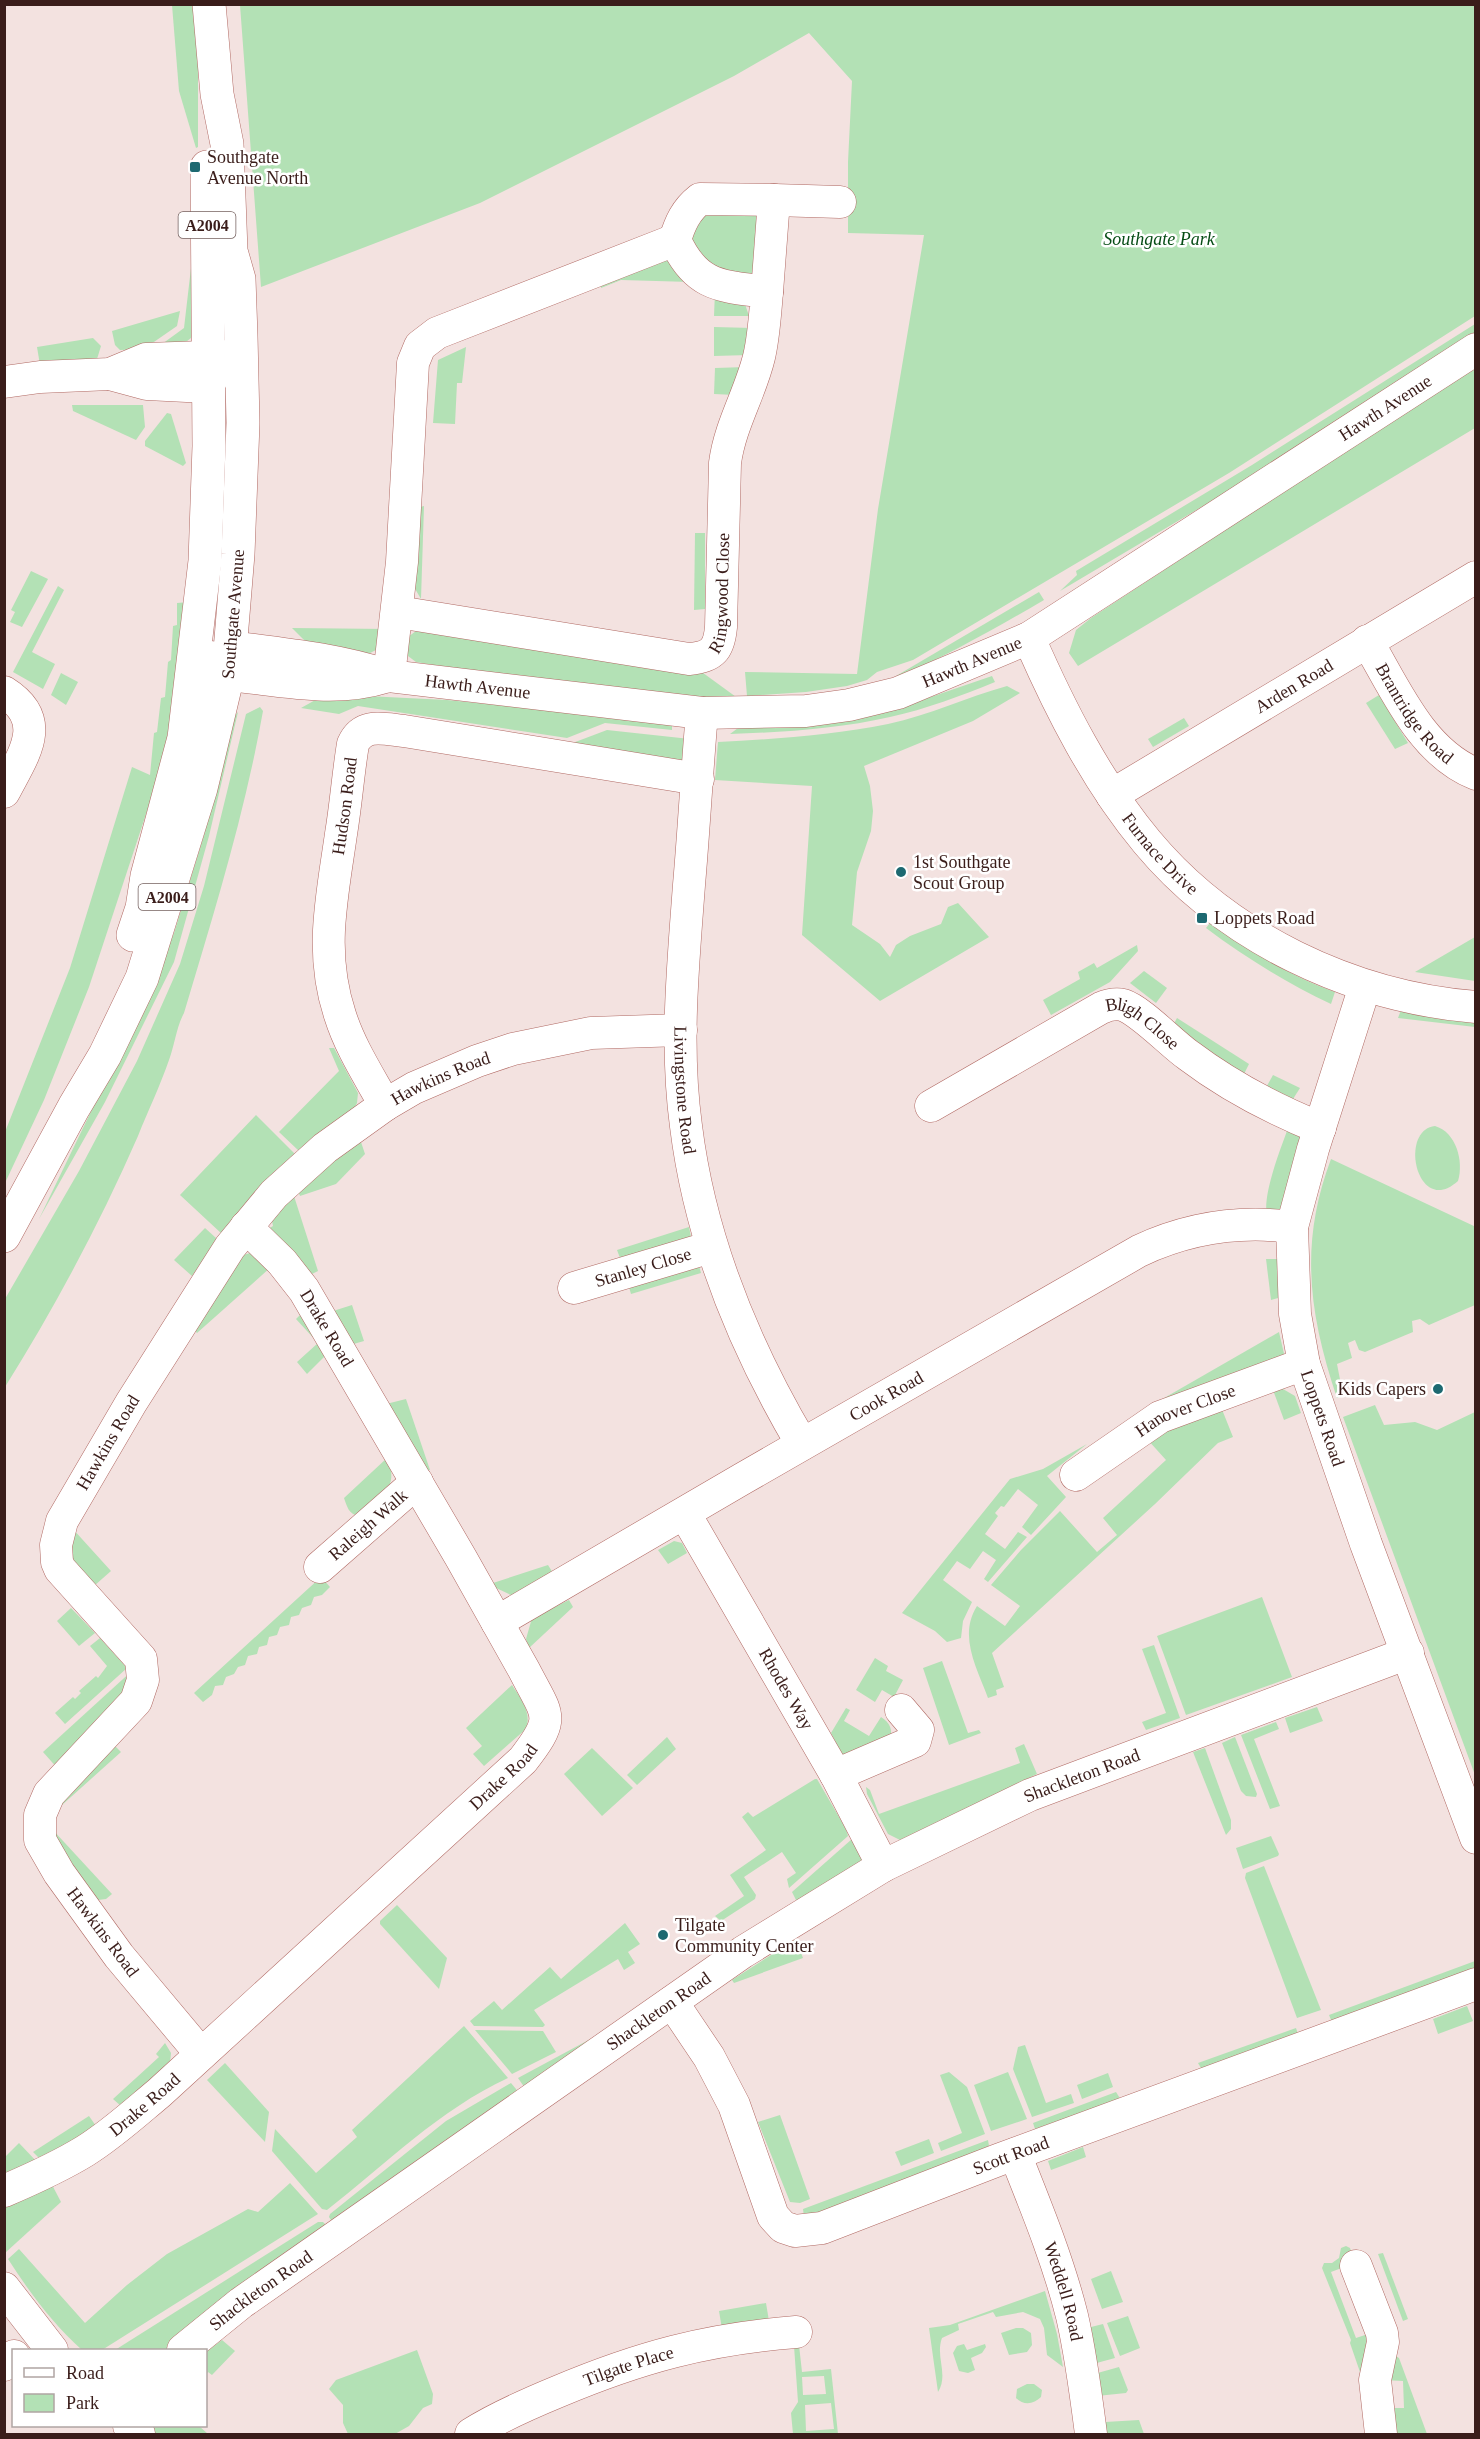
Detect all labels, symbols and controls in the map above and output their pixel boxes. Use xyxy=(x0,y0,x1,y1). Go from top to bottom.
place label: Southgate Avenue North xyxy=(207,147,308,188)
marker: Southgate Avenue North xyxy=(188,160,202,174)
road number: A2004 xyxy=(178,212,236,238)
park label: Southgate Park xyxy=(1103,229,1216,249)
street label: Hawth Avenue xyxy=(1335,371,1435,445)
street label: Ringwood Close xyxy=(704,533,733,657)
street label: Southgate Avenue xyxy=(218,549,248,680)
street label: Hawth Avenue xyxy=(919,632,1025,692)
street label: Arden Road xyxy=(1251,655,1337,717)
street label: Brantridge Road xyxy=(1372,660,1457,768)
street label: Hawth Avenue xyxy=(424,670,532,703)
street label: Hudson Road xyxy=(328,756,361,856)
street label: Furnace Drive xyxy=(1118,809,1202,899)
place label: 1st Southgate Scout Group xyxy=(913,852,1011,893)
marker: 1st Southgate Scout Group xyxy=(894,865,908,879)
road number: A2004 xyxy=(138,884,195,910)
place label: Loppets Road xyxy=(1214,908,1315,928)
marker: Loppets Road xyxy=(1195,911,1209,925)
street label: Bligh Close xyxy=(1104,994,1183,1054)
street label: Livingstone Road xyxy=(671,1026,700,1156)
street label: Hawkins Road xyxy=(387,1047,493,1109)
street label: Stanley Close xyxy=(592,1243,694,1291)
street label: Drake Road xyxy=(296,1286,358,1370)
street label: Cook Road xyxy=(846,1367,927,1425)
street label: Loppets Road xyxy=(1297,1367,1348,1469)
place label: Kids Capers xyxy=(1338,1379,1426,1399)
street label: Hanover Close xyxy=(1131,1380,1238,1441)
marker: Kids Capers xyxy=(1431,1382,1445,1396)
street label: Hawkins Road xyxy=(72,1391,143,1494)
street label: Raleigh Walk xyxy=(325,1485,412,1565)
street label: Rhodes Way xyxy=(755,1645,818,1733)
street label: Drake Road xyxy=(465,1740,542,1814)
street label: Shackleton Road xyxy=(1020,1745,1143,1807)
street label: Hawkins Road xyxy=(63,1883,143,1981)
place label: Tilgate Community Center xyxy=(675,1915,814,1956)
marker: Tilgate Community Center xyxy=(656,1928,670,1942)
street label: Shackleton Road xyxy=(602,1968,714,2054)
street label: Drake Road xyxy=(105,2069,184,2140)
street label: Scott Road xyxy=(970,2132,1052,2179)
street label: Weddell Road xyxy=(1040,2239,1087,2343)
street label: Shackleton Road xyxy=(205,2246,316,2335)
street label: Tilgate Place xyxy=(580,2342,676,2390)
legend xyxy=(12,2349,207,2427)
text: Road xyxy=(66,2363,104,2383)
text: Park xyxy=(66,2393,99,2413)

